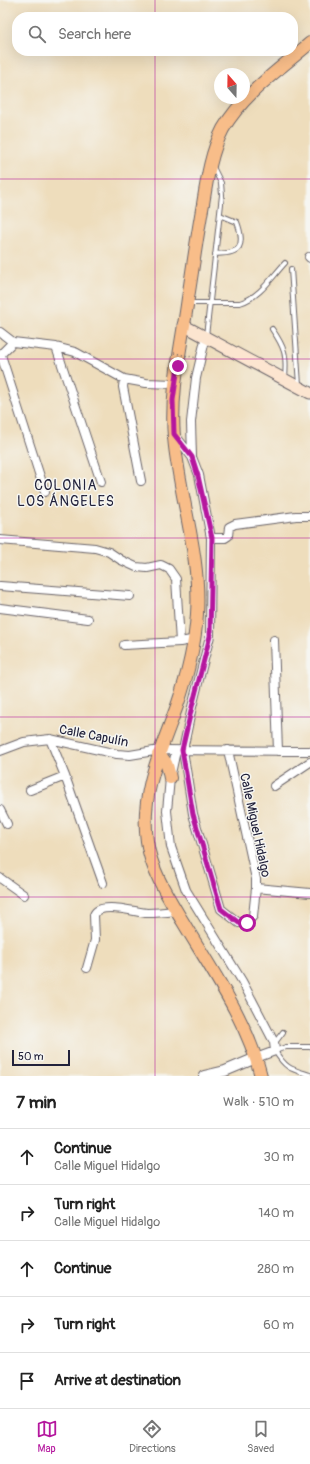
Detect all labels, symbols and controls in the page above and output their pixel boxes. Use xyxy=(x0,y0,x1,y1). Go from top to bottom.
search box xyxy=(12,12,298,56)
icon: search xyxy=(26,23,48,45)
text: Search here xyxy=(58,25,131,44)
north arrow xyxy=(214,68,250,104)
route end xyxy=(169,357,187,375)
district label: COLONIA LOS ÁNGELES xyxy=(17,477,115,510)
street label: Calle Capulín xyxy=(58,721,130,751)
street label: Calle Miguel Hidalgo xyxy=(236,772,274,879)
route start xyxy=(238,914,256,932)
scale bar xyxy=(12,1048,70,1067)
text: 50 m xyxy=(18,1050,44,1063)
text: 7 min xyxy=(16,1092,56,1113)
text: Walk · 510 m xyxy=(223,1094,294,1110)
text: Continue xyxy=(54,1139,112,1158)
icon: ahead xyxy=(16,1146,38,1168)
text: 30 m xyxy=(264,1149,294,1165)
text: Calle Miguel Hidalgo xyxy=(54,1158,160,1174)
text: Turn right xyxy=(54,1195,115,1214)
icon: right xyxy=(16,1202,38,1224)
text: 140 m xyxy=(258,1205,294,1221)
text: Calle Miguel Hidalgo xyxy=(54,1214,160,1230)
icon: ahead xyxy=(16,1258,38,1280)
text: Continue xyxy=(54,1259,112,1278)
text: 280 m xyxy=(257,1261,294,1277)
icon: right xyxy=(16,1314,38,1336)
text: Turn right xyxy=(54,1315,115,1334)
text: 60 m xyxy=(263,1317,294,1333)
icon: arrive xyxy=(16,1370,38,1392)
text: Arrive at destination xyxy=(54,1371,181,1390)
tab: Map xyxy=(36,1418,58,1455)
tab: Directions xyxy=(129,1418,176,1455)
tab: Saved xyxy=(247,1418,274,1455)

